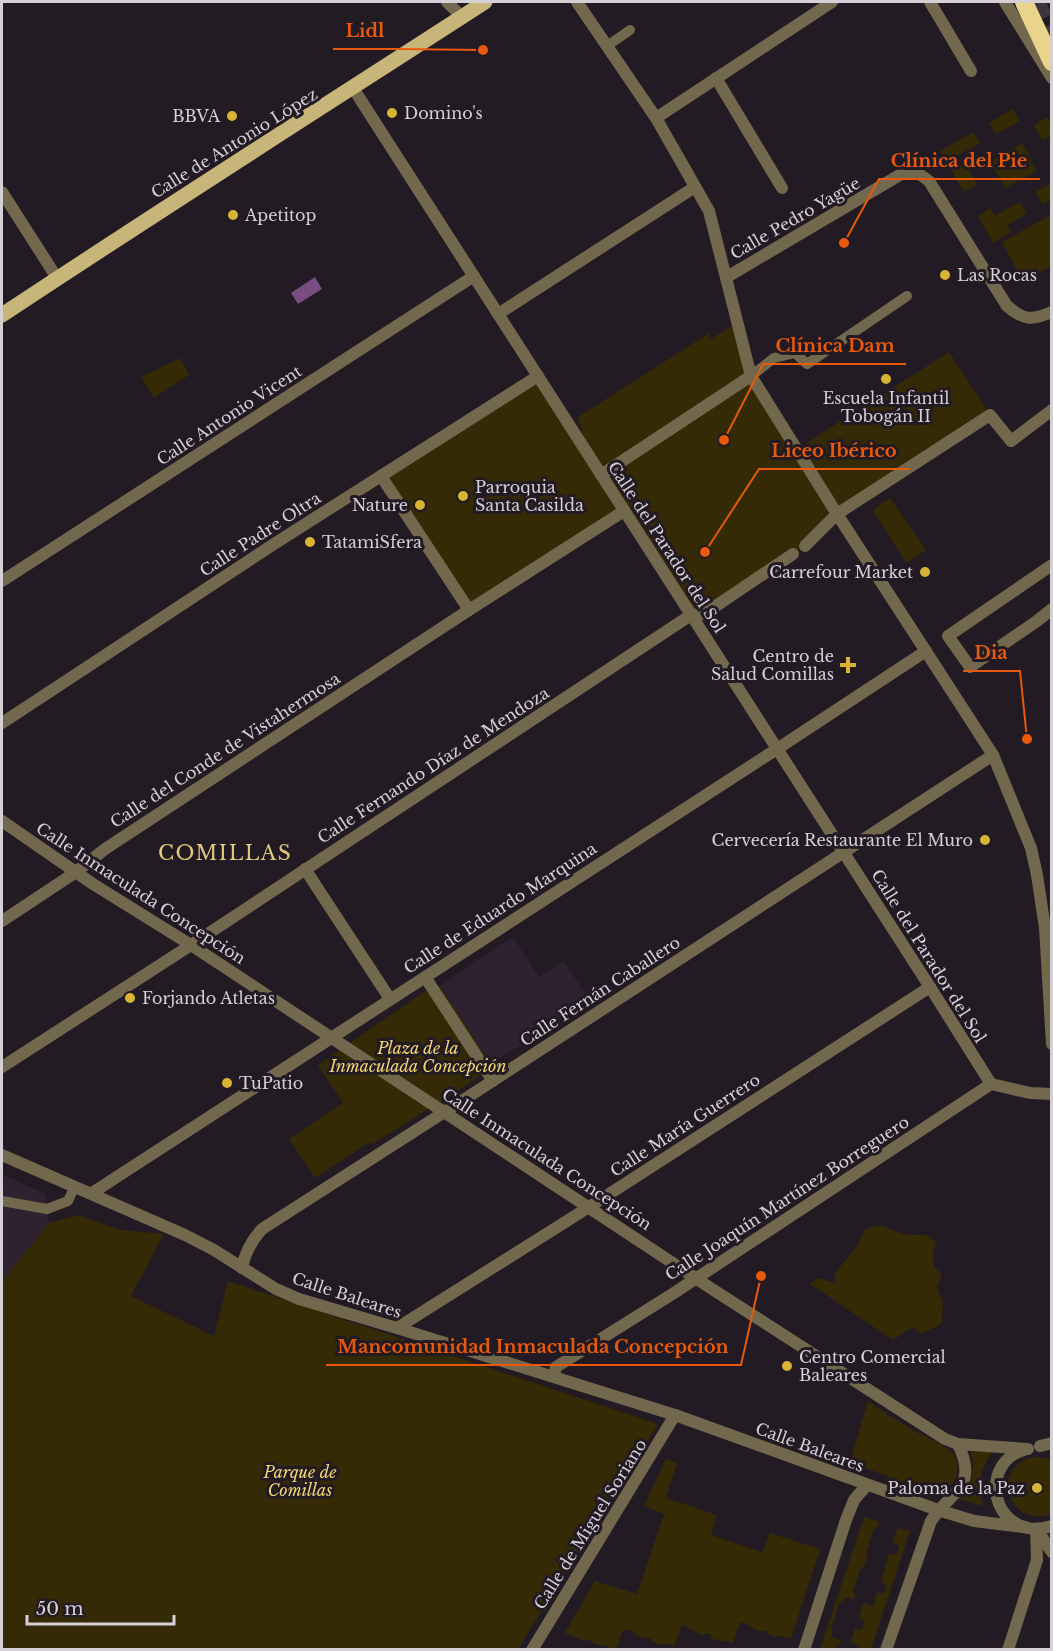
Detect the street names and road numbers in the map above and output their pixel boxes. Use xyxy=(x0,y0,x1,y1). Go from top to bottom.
street label: Calle de Antonio López xyxy=(147,84,321,202)
street label: Calle Pedro Yagüe xyxy=(726,173,864,263)
street label: Calle Antonio Vicent xyxy=(153,361,305,469)
street label: Calle del Parador del Sol xyxy=(604,457,730,637)
street label: Calle Padre Oltra xyxy=(196,487,324,581)
street label: Calle del Conde de Vistahermosa xyxy=(106,668,344,832)
street label: Calle Fernando Díaz de Mendoza xyxy=(313,682,553,848)
street label: Calle Inmaculada Concepción xyxy=(33,818,249,968)
street label: Calle de Eduardo Marquina xyxy=(400,838,600,978)
street label: Calle del Parador del Sol xyxy=(867,866,991,1046)
street label: Calle Fernán Caballero xyxy=(516,932,684,1050)
street label: Calle María Guerrero xyxy=(606,1069,764,1181)
street label: Calle Inmaculada Concepción xyxy=(439,1084,655,1234)
street label: Calle Joaquín Martínez Borreguero xyxy=(661,1112,913,1284)
street label: Calle Baleares xyxy=(290,1268,404,1322)
street label: Calle Baleares xyxy=(753,1418,867,1476)
street label: Calle de Miguel Soriano xyxy=(529,1435,651,1613)

